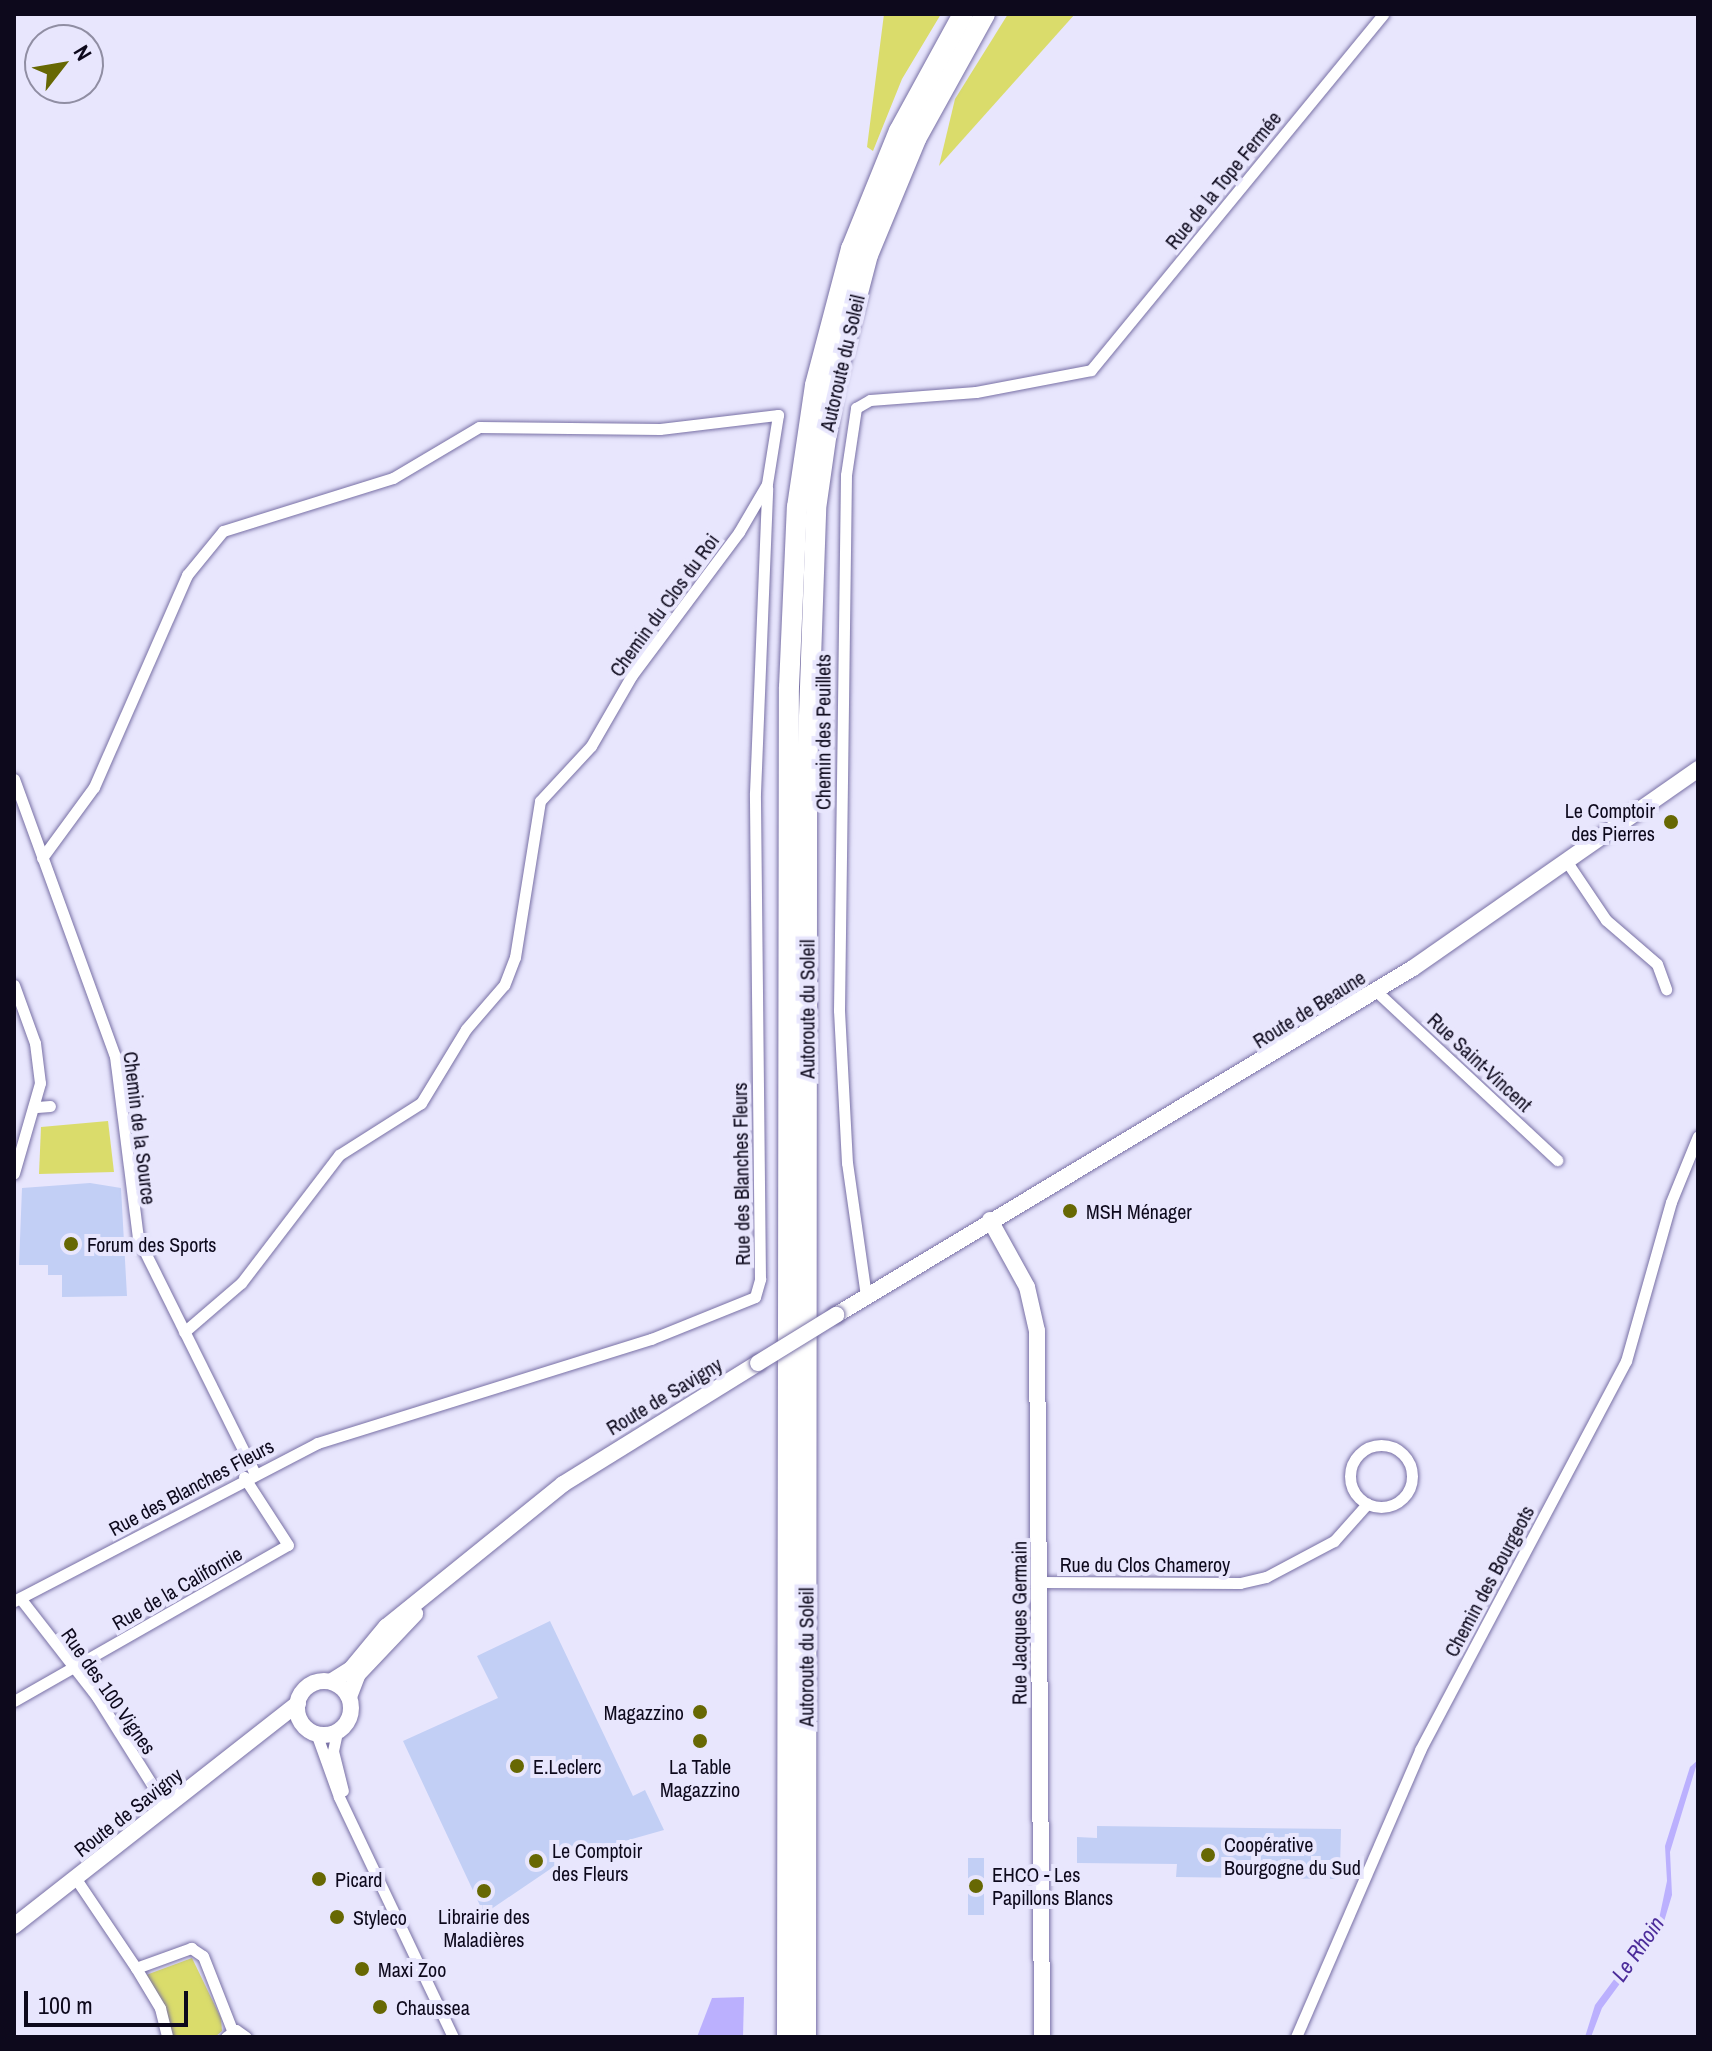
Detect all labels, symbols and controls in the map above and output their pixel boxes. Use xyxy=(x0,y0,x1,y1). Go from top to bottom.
north arrow xyxy=(24,24,104,104)
text: N xyxy=(67,39,99,66)
street label: Rue de la Tope Fermée xyxy=(1160,106,1286,254)
street label: Autoroute du Soleil xyxy=(815,292,869,434)
street label: Chemin du Clos du Roi xyxy=(604,529,724,681)
street label: Chemin des Peuillets xyxy=(811,654,835,810)
place label: Le Comptoir des Pierres xyxy=(1565,798,1655,845)
marker: Le Comptoir des Pierres xyxy=(1662,813,1680,831)
street label: Autoroute du Soleil xyxy=(795,939,819,1079)
street label: Route de Beaune xyxy=(1249,965,1369,1053)
street label: Rue Saint-Vincent xyxy=(1423,1008,1537,1116)
street label: Chemin de la Source xyxy=(119,1050,161,1206)
street label: Rue des Blanches Fleurs xyxy=(727,1082,755,1266)
place label: MSH Ménager xyxy=(1086,1199,1192,1223)
marker: MSH Ménager xyxy=(1061,1202,1079,1220)
place label: Forum des Sports xyxy=(87,1232,217,1256)
marker: Forum des Sports xyxy=(62,1235,80,1253)
street label: Route de Savigny xyxy=(602,1352,726,1440)
street label: Rue des Blanches Fleurs xyxy=(104,1433,278,1541)
street label: Chemin des Bourgeots xyxy=(1439,1501,1539,1661)
street label: Rue de la Californie xyxy=(108,1541,246,1635)
street label: Rue Jacques Germain xyxy=(1007,1541,1031,1705)
street label: Rue du Clos Chameroy xyxy=(1060,1552,1230,1576)
street label: Autoroute du Soleil xyxy=(794,1587,818,1727)
street label: Rue des 100 Vignes xyxy=(57,1623,161,1759)
place label: Magazzino xyxy=(604,1700,684,1724)
marker: Magazzino xyxy=(691,1703,709,1721)
marker: La Table Magazzino xyxy=(691,1732,709,1750)
place label: E.Leclerc xyxy=(533,1754,601,1778)
place label: La Table Magazzino xyxy=(660,1754,740,1801)
marker: E.Leclerc xyxy=(508,1757,526,1775)
street label: Route de Savigny xyxy=(69,1762,187,1862)
place label: Coopérative Bourgogne du Sud xyxy=(1224,1832,1361,1879)
place label: Le Comptoir des Fleurs xyxy=(552,1838,642,1885)
marker: Coopérative Bourgogne du Sud xyxy=(1199,1846,1217,1864)
marker: Le Comptoir des Fleurs xyxy=(527,1852,545,1870)
place label: EHCO - Les Papillons Blancs xyxy=(992,1862,1113,1909)
place label: Picard xyxy=(335,1867,382,1891)
marker: Picard xyxy=(310,1870,328,1888)
marker: EHCO - Les Papillons Blancs xyxy=(967,1877,985,1895)
marker: Librairie des Maladières xyxy=(475,1882,493,1900)
place label: Librairie des Maladières xyxy=(438,1904,530,1951)
place label: Styleco xyxy=(353,1905,407,1929)
marker: Styleco xyxy=(328,1908,346,1926)
water label: Le Rhoin xyxy=(1606,1911,1670,1987)
place label: Maxi Zoo xyxy=(378,1957,446,1981)
marker: Maxi Zoo xyxy=(353,1960,371,1978)
scale bar xyxy=(28,1975,192,2025)
text: 100 m xyxy=(38,1989,93,2021)
place label: Chaussea xyxy=(396,1995,470,2019)
marker: Chaussea xyxy=(371,1998,389,2016)

